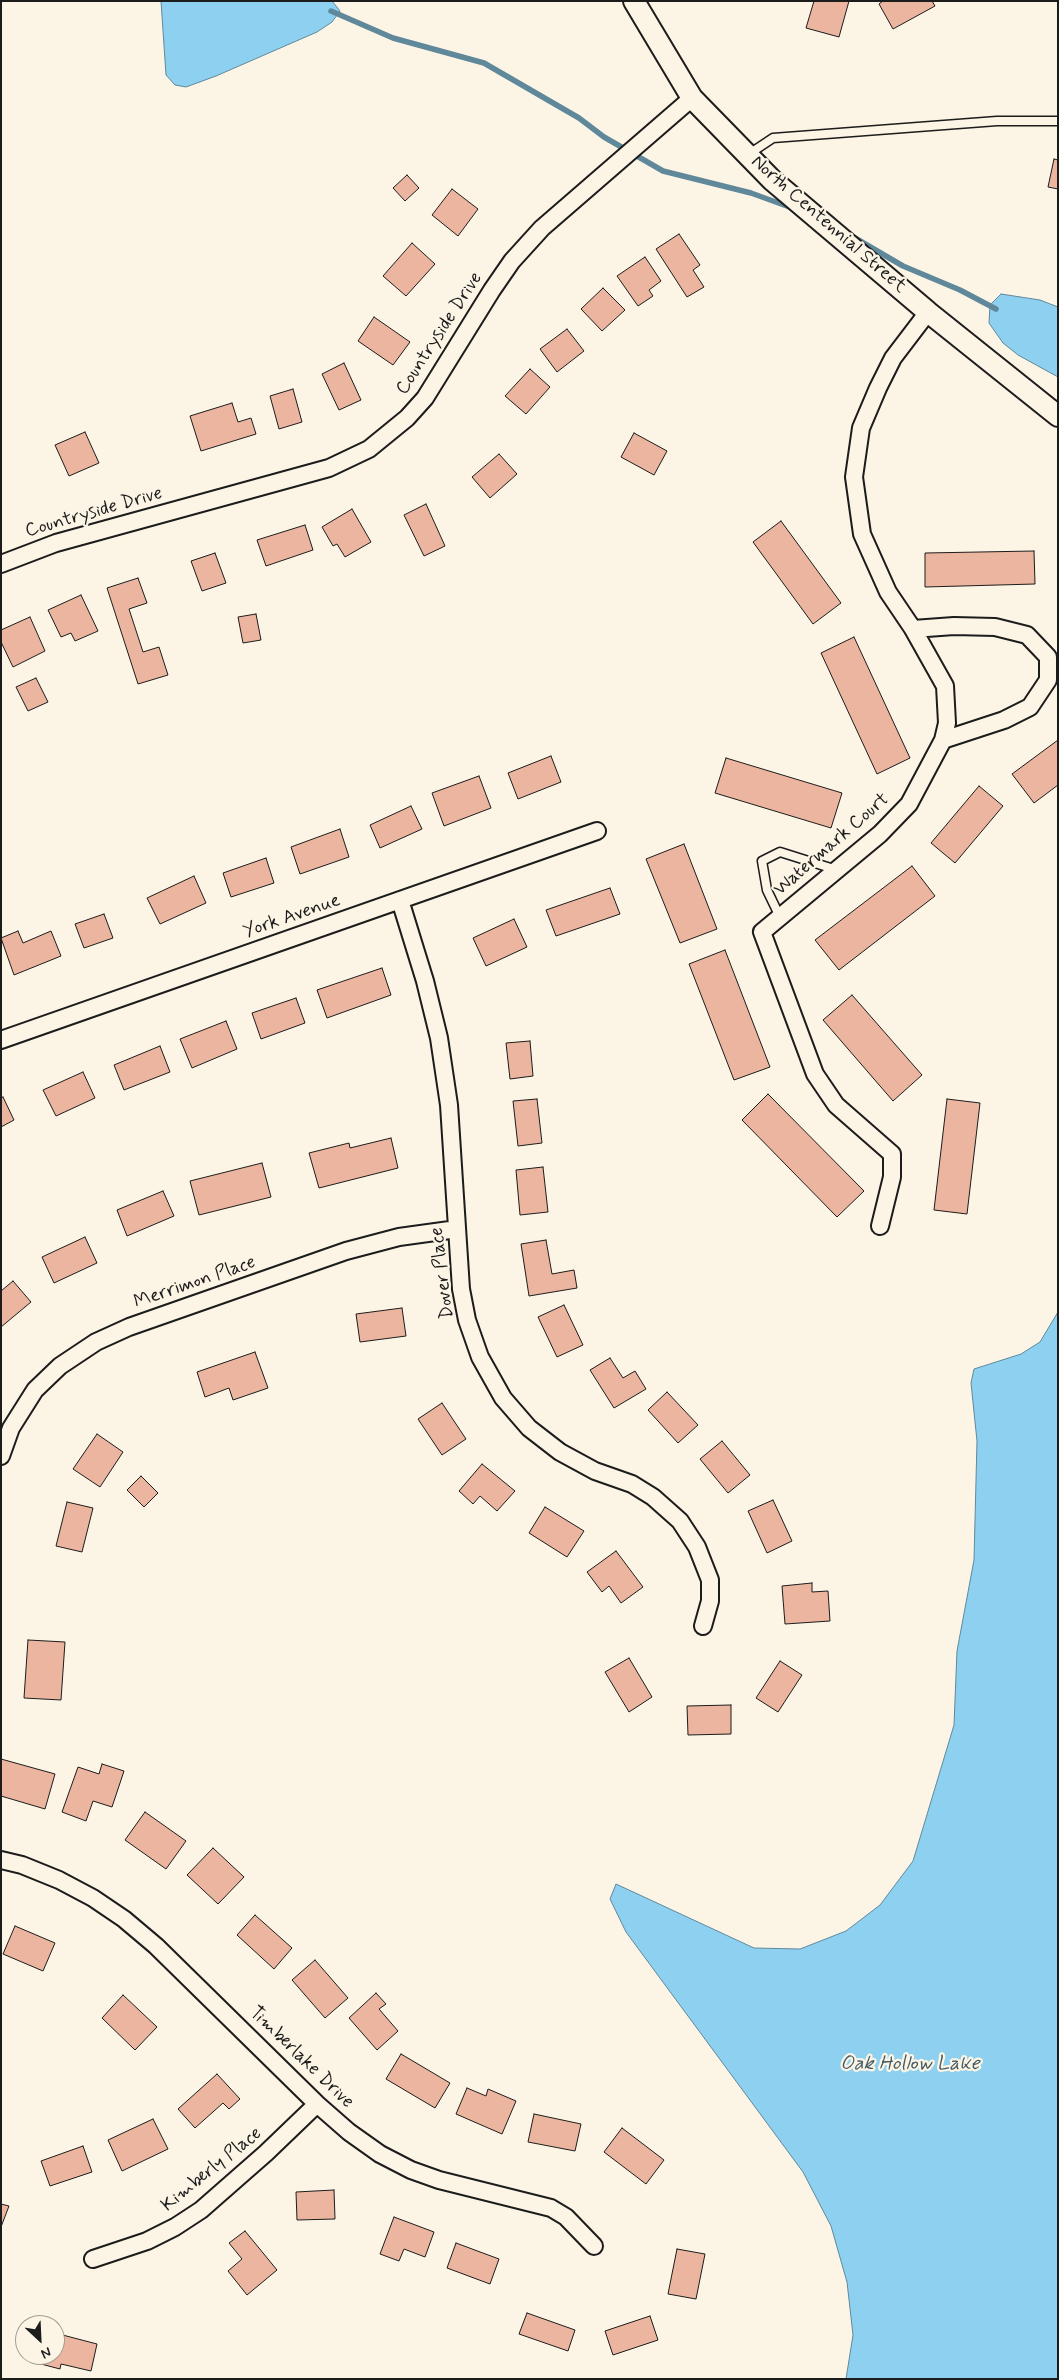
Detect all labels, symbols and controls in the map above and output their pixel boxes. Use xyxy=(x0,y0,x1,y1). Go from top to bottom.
street label: North Centennial Street xyxy=(746,151,910,299)
street label: Countryside Drive xyxy=(392,268,488,400)
street label: Countryside Drive xyxy=(23,483,165,543)
street label: Watermark Court xyxy=(770,789,894,901)
street label: York Avenue xyxy=(240,890,344,944)
street label: Dover Place xyxy=(426,1226,460,1320)
street label: Merrimon Place xyxy=(131,1252,259,1314)
street label: Timberlake Drive xyxy=(244,2002,358,2114)
water label: Oak Hollow Lake xyxy=(840,2053,980,2077)
street label: Kimberly Place xyxy=(157,2123,267,2217)
north arrow xyxy=(15,2315,65,2365)
text: N xyxy=(38,2343,54,2363)

